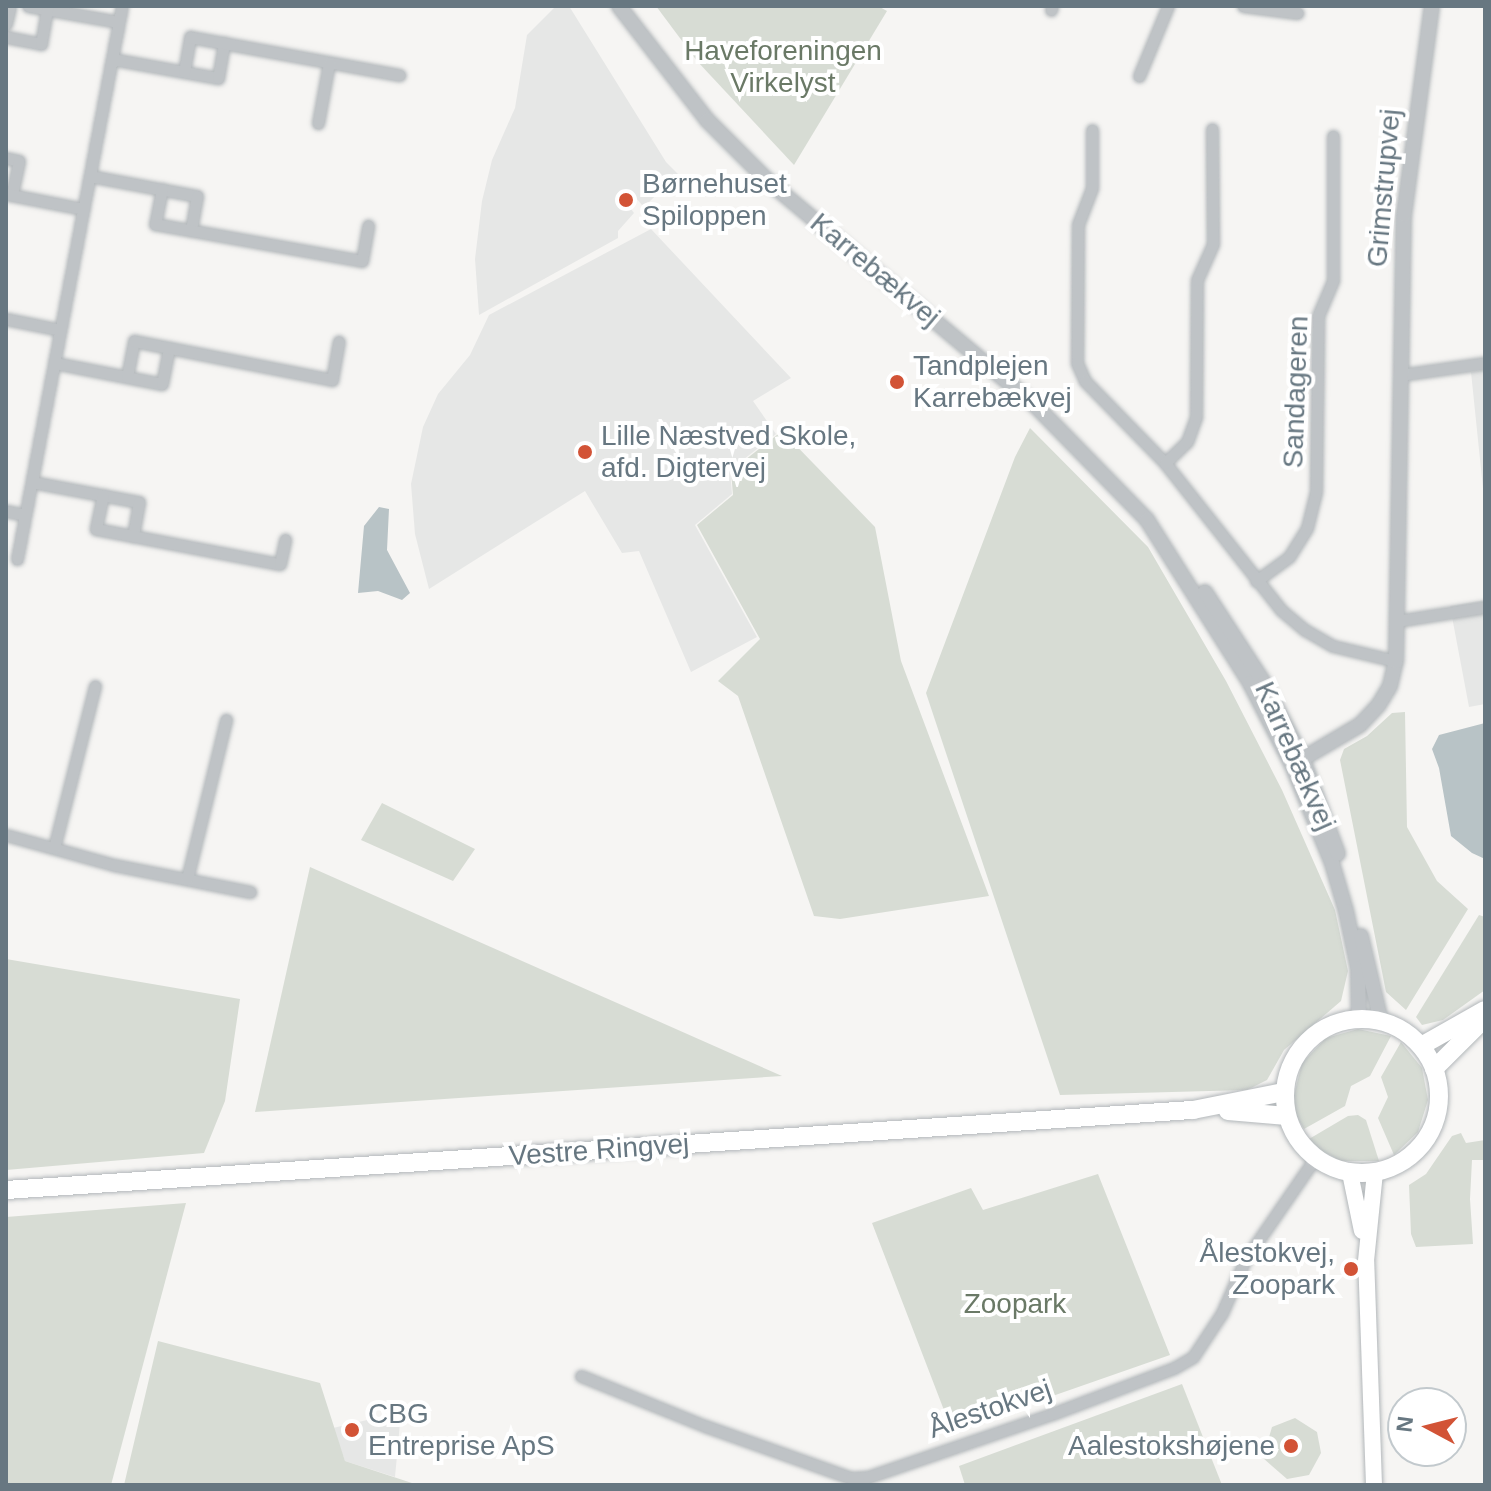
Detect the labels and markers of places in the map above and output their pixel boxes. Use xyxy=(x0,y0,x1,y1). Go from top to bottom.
place label: Børnehuset Spiloppen xyxy=(642,167,787,233)
marker: Børnehuset Spiloppen xyxy=(617,191,635,209)
place label: Tandplejen Karrebækvej xyxy=(913,349,1072,415)
marker: Tandplejen Karrebækvej xyxy=(888,373,906,391)
place label: Lille Næstved Skole, afd. Digtervej xyxy=(601,419,856,485)
marker: Lille Næstved Skole, afd. Digtervej xyxy=(576,443,594,461)
place label: Ålestokvej, Zoopark xyxy=(1200,1236,1335,1302)
marker: Ålestokvej, Zoopark xyxy=(1342,1260,1360,1278)
place label: CBG Entreprise ApS xyxy=(368,1397,556,1463)
marker: CBG Entreprise ApS xyxy=(343,1421,361,1439)
place label: Aalestokshøjene xyxy=(1068,1429,1275,1463)
marker: Aalestokshøjene xyxy=(1282,1437,1300,1455)

